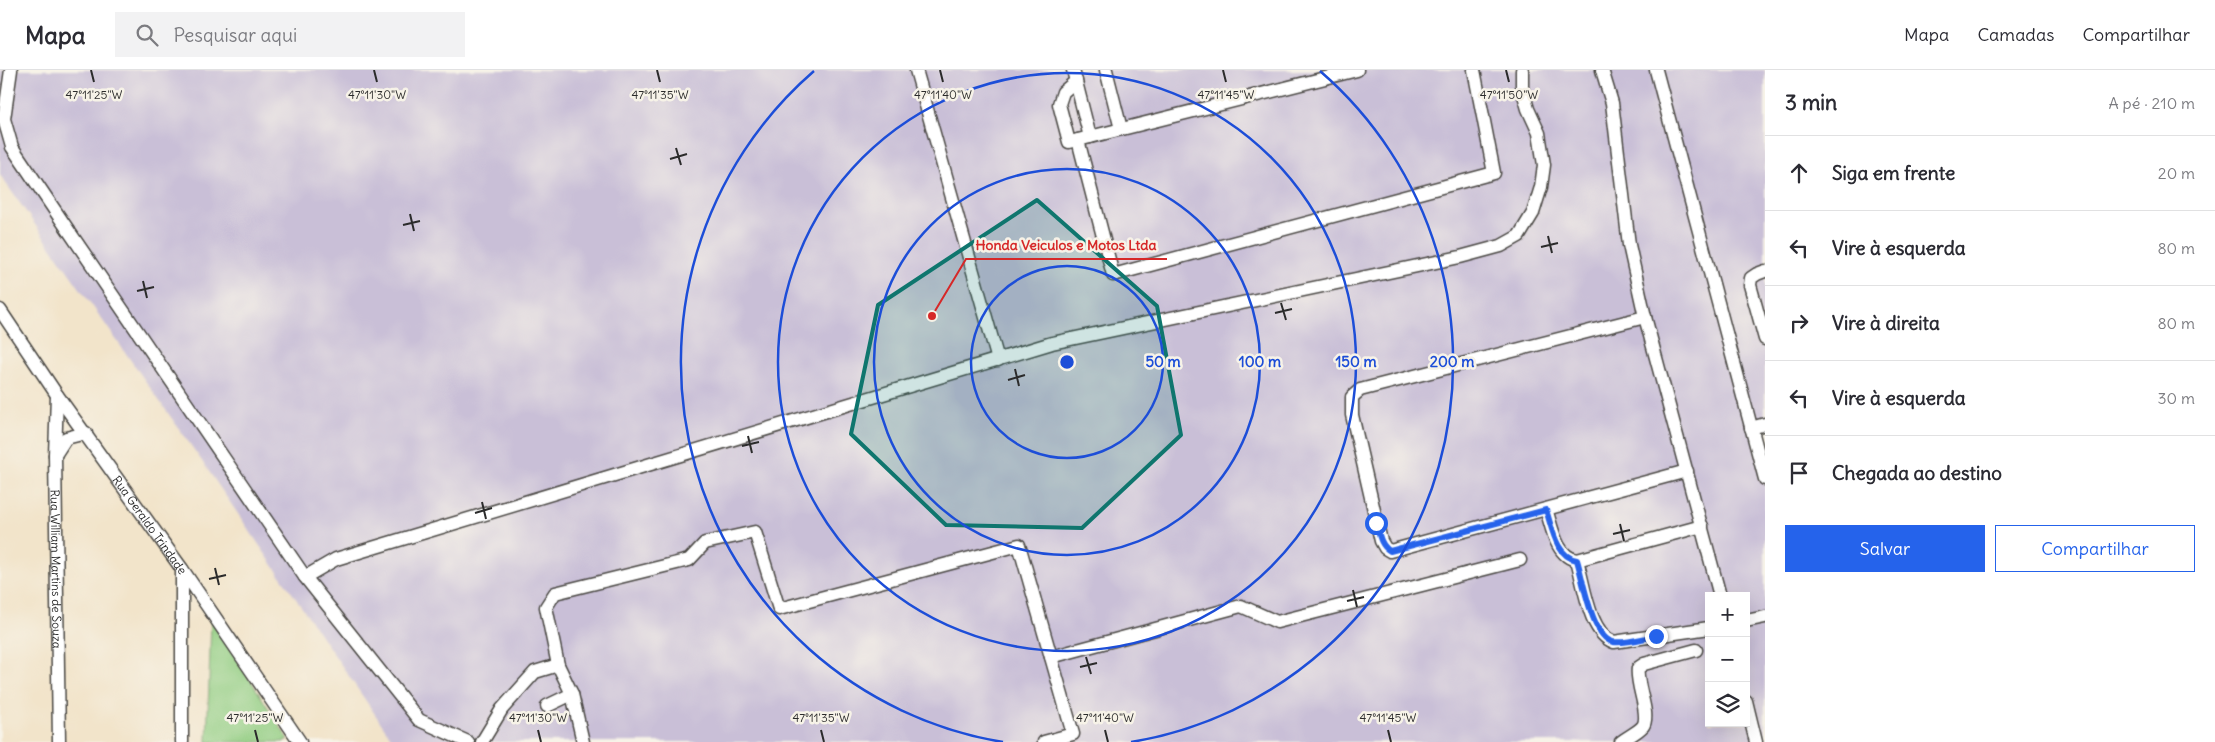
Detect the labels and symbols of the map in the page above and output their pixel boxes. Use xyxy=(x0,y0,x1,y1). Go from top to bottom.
text: 47°11'25"W xyxy=(65,87,123,102)
text: 47°11'30"W xyxy=(348,87,406,102)
text: 47°11'35"W xyxy=(631,87,689,102)
text: 47°11'40"W xyxy=(914,87,972,102)
text: 47°11'45"W xyxy=(1197,87,1255,102)
text: 47°11'50"W xyxy=(1480,87,1538,102)
callout: Honda Veiculos e Motos Ltda xyxy=(966,230,1167,259)
text: Honda Veiculos e Motos Ltda xyxy=(976,236,1156,254)
text: 50 m xyxy=(1145,352,1181,371)
text: 100 m xyxy=(1239,352,1281,371)
text: 150 m xyxy=(1335,352,1377,371)
text: 200 m xyxy=(1430,352,1474,371)
centre of rings xyxy=(1058,353,1076,371)
street label: Rua Geraldo Trindade xyxy=(110,472,191,577)
street label: Rua William Martins de Souza xyxy=(48,489,65,649)
route start xyxy=(1365,512,1388,535)
route end xyxy=(1645,625,1668,648)
text: 47°11'25"W xyxy=(226,710,284,725)
text: 47°11'30"W xyxy=(509,710,567,725)
text: 47°11'35"W xyxy=(792,710,850,725)
text: 47°11'40"W xyxy=(1076,710,1134,725)
text: 47°11'45"W xyxy=(1359,710,1417,725)

